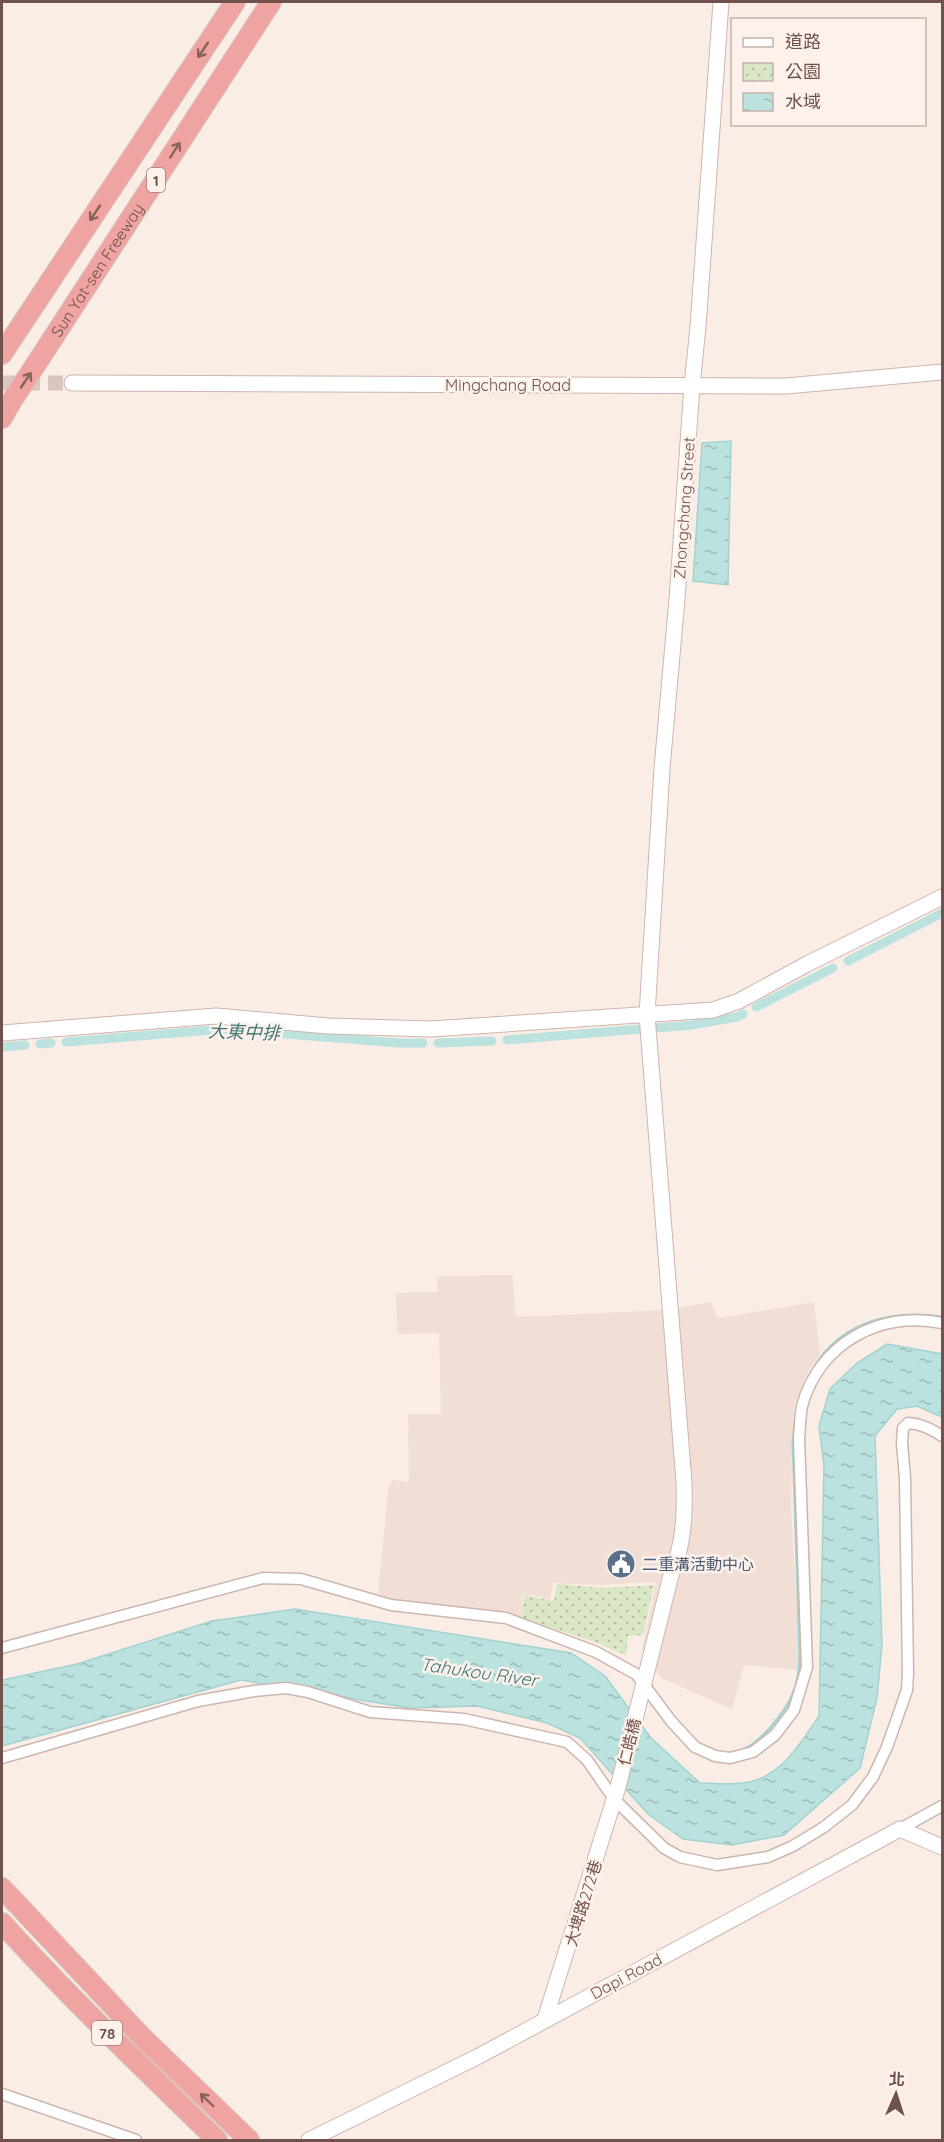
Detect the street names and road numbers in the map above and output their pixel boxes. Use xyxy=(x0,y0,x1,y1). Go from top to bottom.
road number: 1 xyxy=(147,168,165,192)
street label: Sun Yat-sen Freeway xyxy=(46,199,148,341)
street label: Mingchang Road xyxy=(445,375,571,395)
street label: Zhongchang Street xyxy=(669,436,699,580)
street label: 仁皓橋 xyxy=(613,1716,645,1768)
street label: 大埤路272巷 xyxy=(560,1857,606,1949)
street label: Dapi Road xyxy=(587,1949,665,2003)
road number: 78 xyxy=(92,2021,122,2045)

